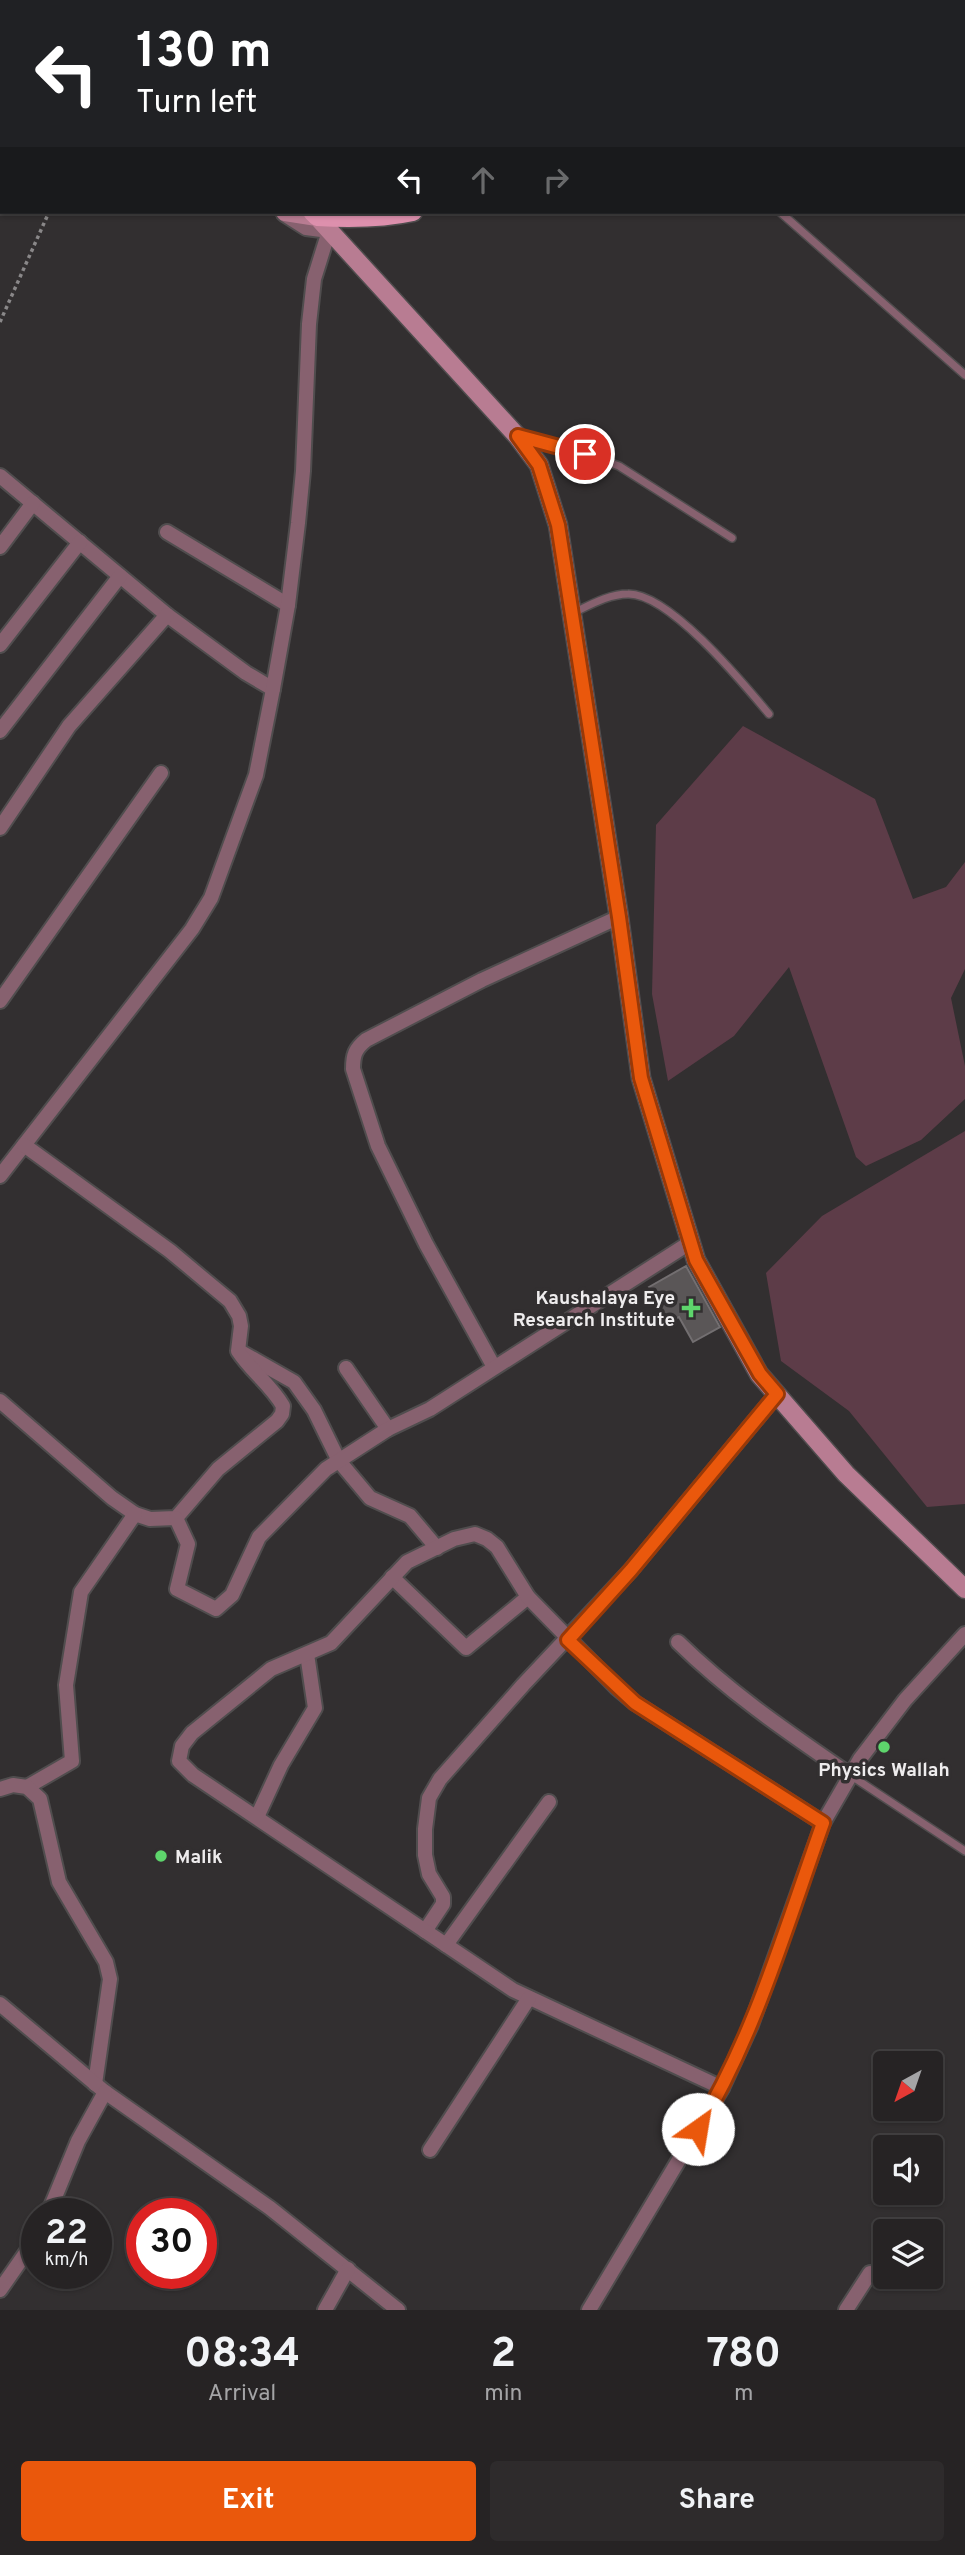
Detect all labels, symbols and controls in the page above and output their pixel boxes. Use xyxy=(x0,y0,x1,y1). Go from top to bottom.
text: 130 m xyxy=(136,23,272,85)
icon: left xyxy=(21,28,112,119)
text: Turn left xyxy=(136,84,257,124)
icon: left xyxy=(391,161,429,199)
icon: ahead xyxy=(464,161,502,199)
icon: right xyxy=(537,161,575,199)
pin xyxy=(555,424,615,484)
icon: arrive xyxy=(566,435,604,473)
place label: Kaushalaya Eye Research Institute xyxy=(513,1287,675,1333)
marker: Kaushalaya Eye Research Institute xyxy=(681,1298,701,1318)
marker: Physics Wallah xyxy=(876,1739,892,1755)
place label: Physics Wallah xyxy=(818,1759,950,1783)
place label: Malik xyxy=(175,1846,223,1870)
marker: Malik xyxy=(153,1848,169,1864)
north arrow xyxy=(873,2051,943,2121)
map controls xyxy=(873,2051,943,2289)
position arrow xyxy=(661,2092,735,2166)
button: sound xyxy=(873,2135,943,2205)
speed limit sign: 30 xyxy=(126,2198,217,2289)
text: 22 xyxy=(45,2212,88,2256)
button: layers xyxy=(873,2219,943,2289)
text: km/h xyxy=(45,2249,88,2272)
text: 08:34 xyxy=(184,2329,300,2382)
text: 2 xyxy=(491,2329,516,2382)
text: 780 xyxy=(706,2329,781,2382)
text: Arrival xyxy=(208,2380,276,2409)
text: min xyxy=(484,2380,523,2409)
text: m xyxy=(734,2380,753,2409)
button: Exit xyxy=(21,2461,476,2541)
button: Share xyxy=(490,2461,944,2541)

